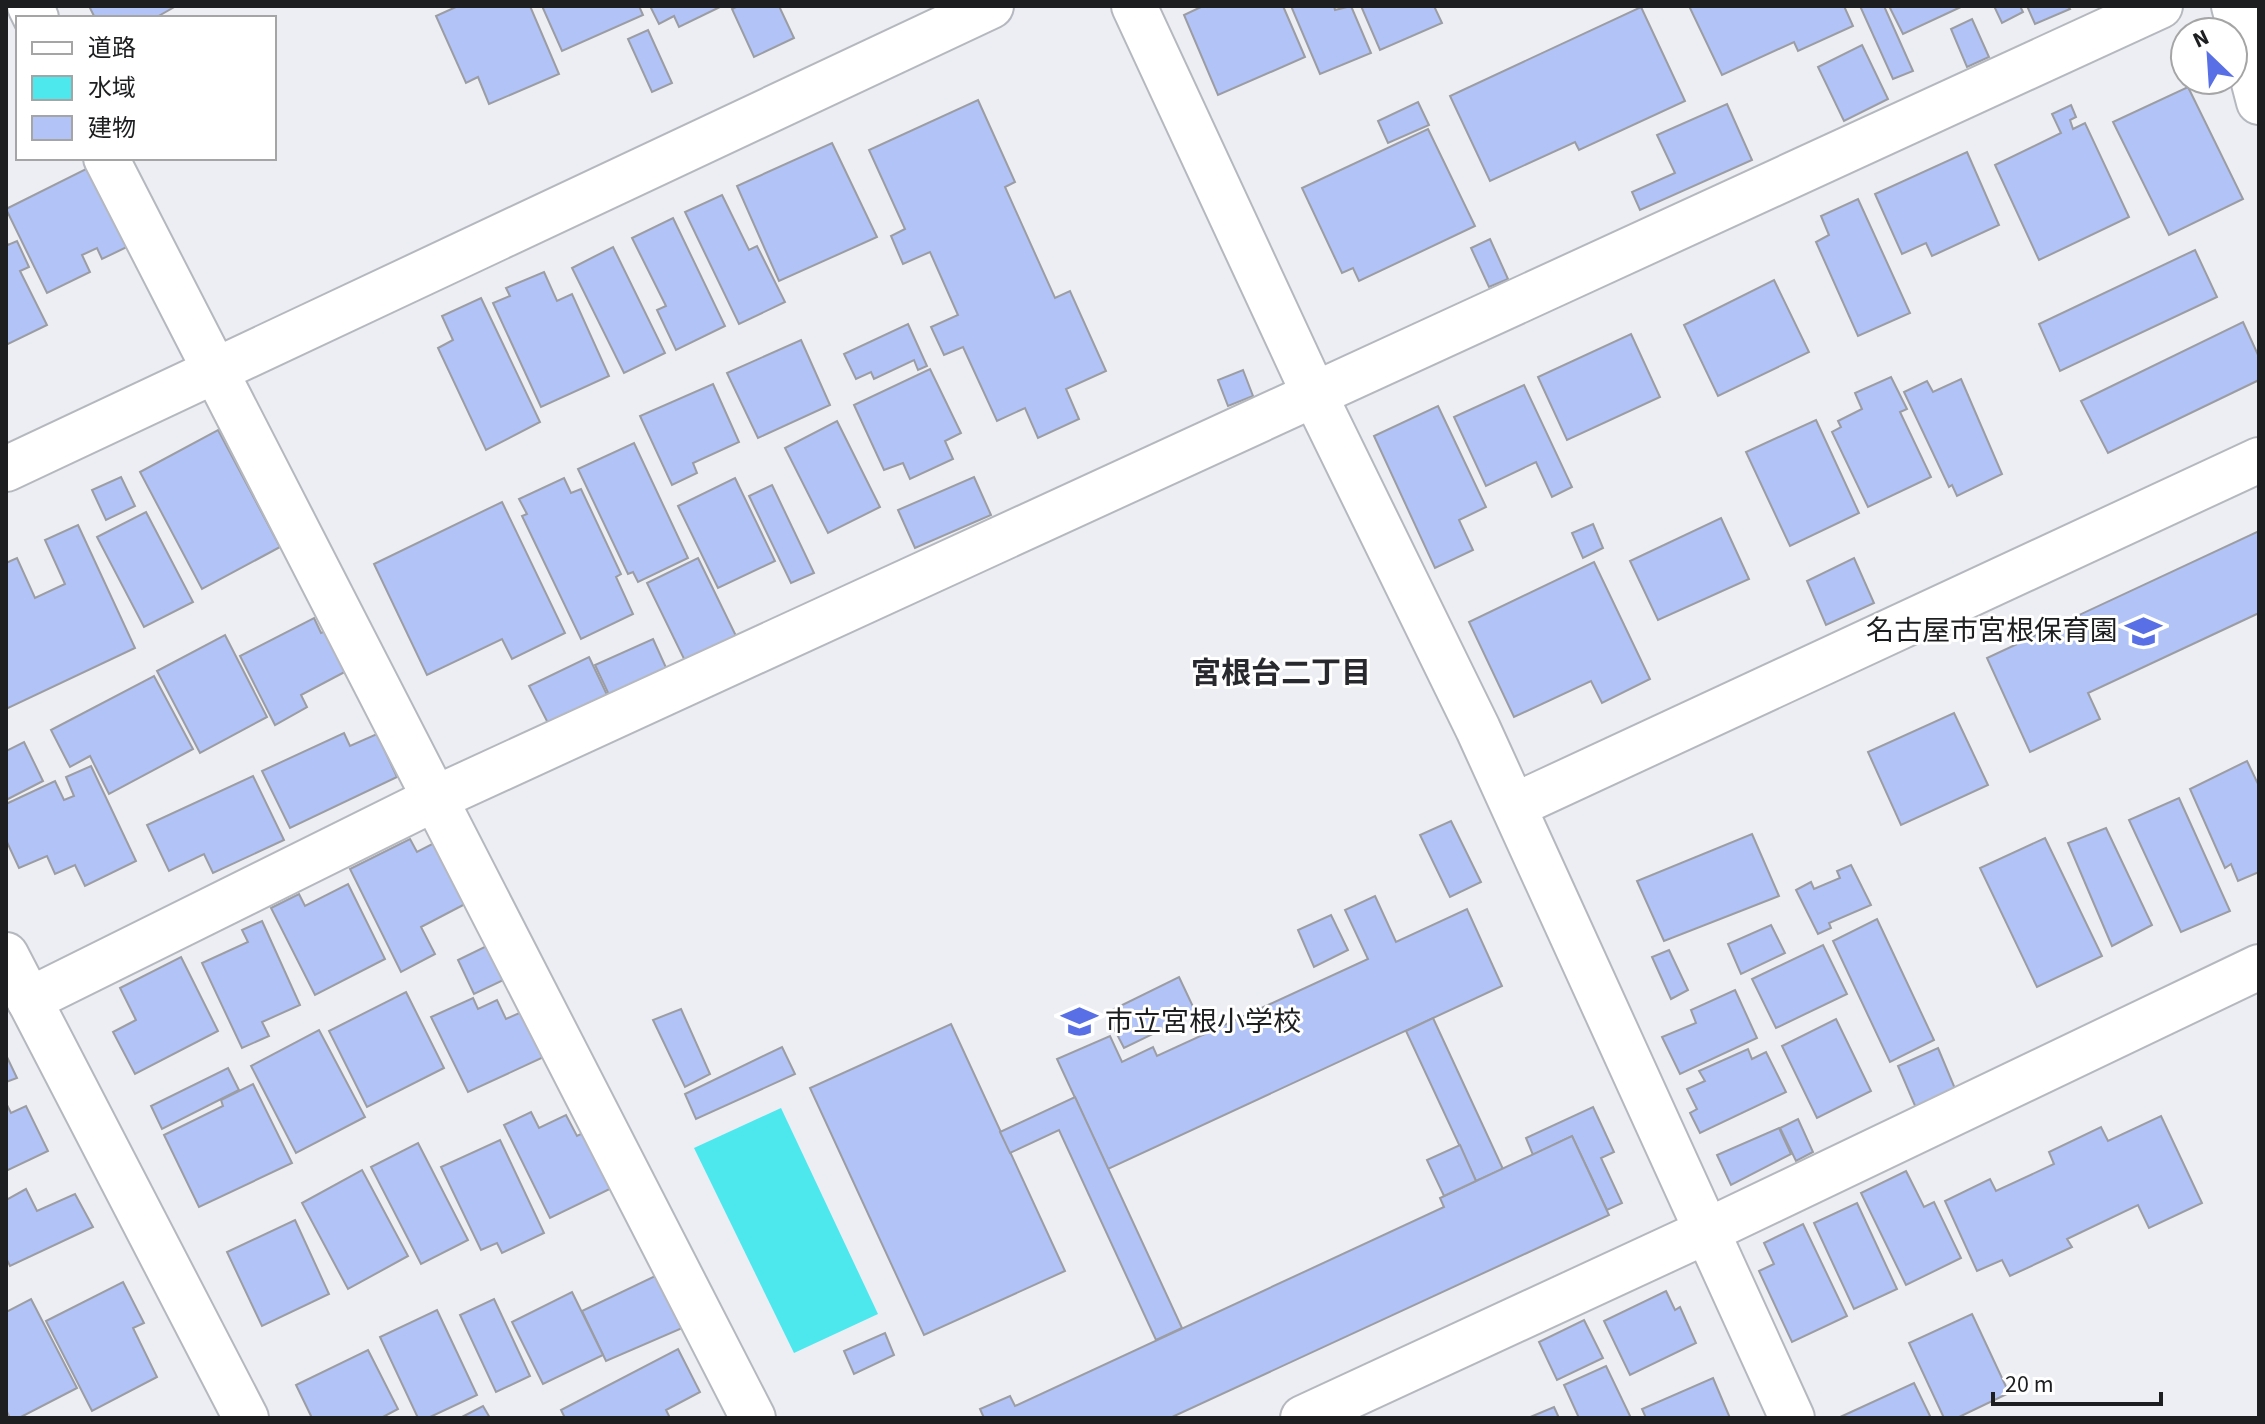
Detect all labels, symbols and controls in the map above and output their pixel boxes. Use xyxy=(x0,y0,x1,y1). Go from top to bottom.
legend xyxy=(16,16,276,160)
north arrow xyxy=(2169,16,2249,96)
text: N xyxy=(2188,21,2214,56)
text: 道路 xyxy=(88,31,136,66)
text: 水域 xyxy=(88,71,136,106)
text: 建物 xyxy=(88,111,136,146)
place label: 名古屋市宮根保育園 xyxy=(1866,611,2118,651)
school or university icon: 名古屋市宮根保育園 xyxy=(2125,612,2163,650)
district label: 宮根台二丁目 xyxy=(1191,652,1371,695)
place label: 市立宮根小学校 xyxy=(1105,1002,1301,1042)
school or university icon: 市立宮根小学校 xyxy=(1060,1003,1098,1041)
scale bar xyxy=(1993,1356,2161,1406)
text: 20 m xyxy=(2005,1367,2054,1402)

